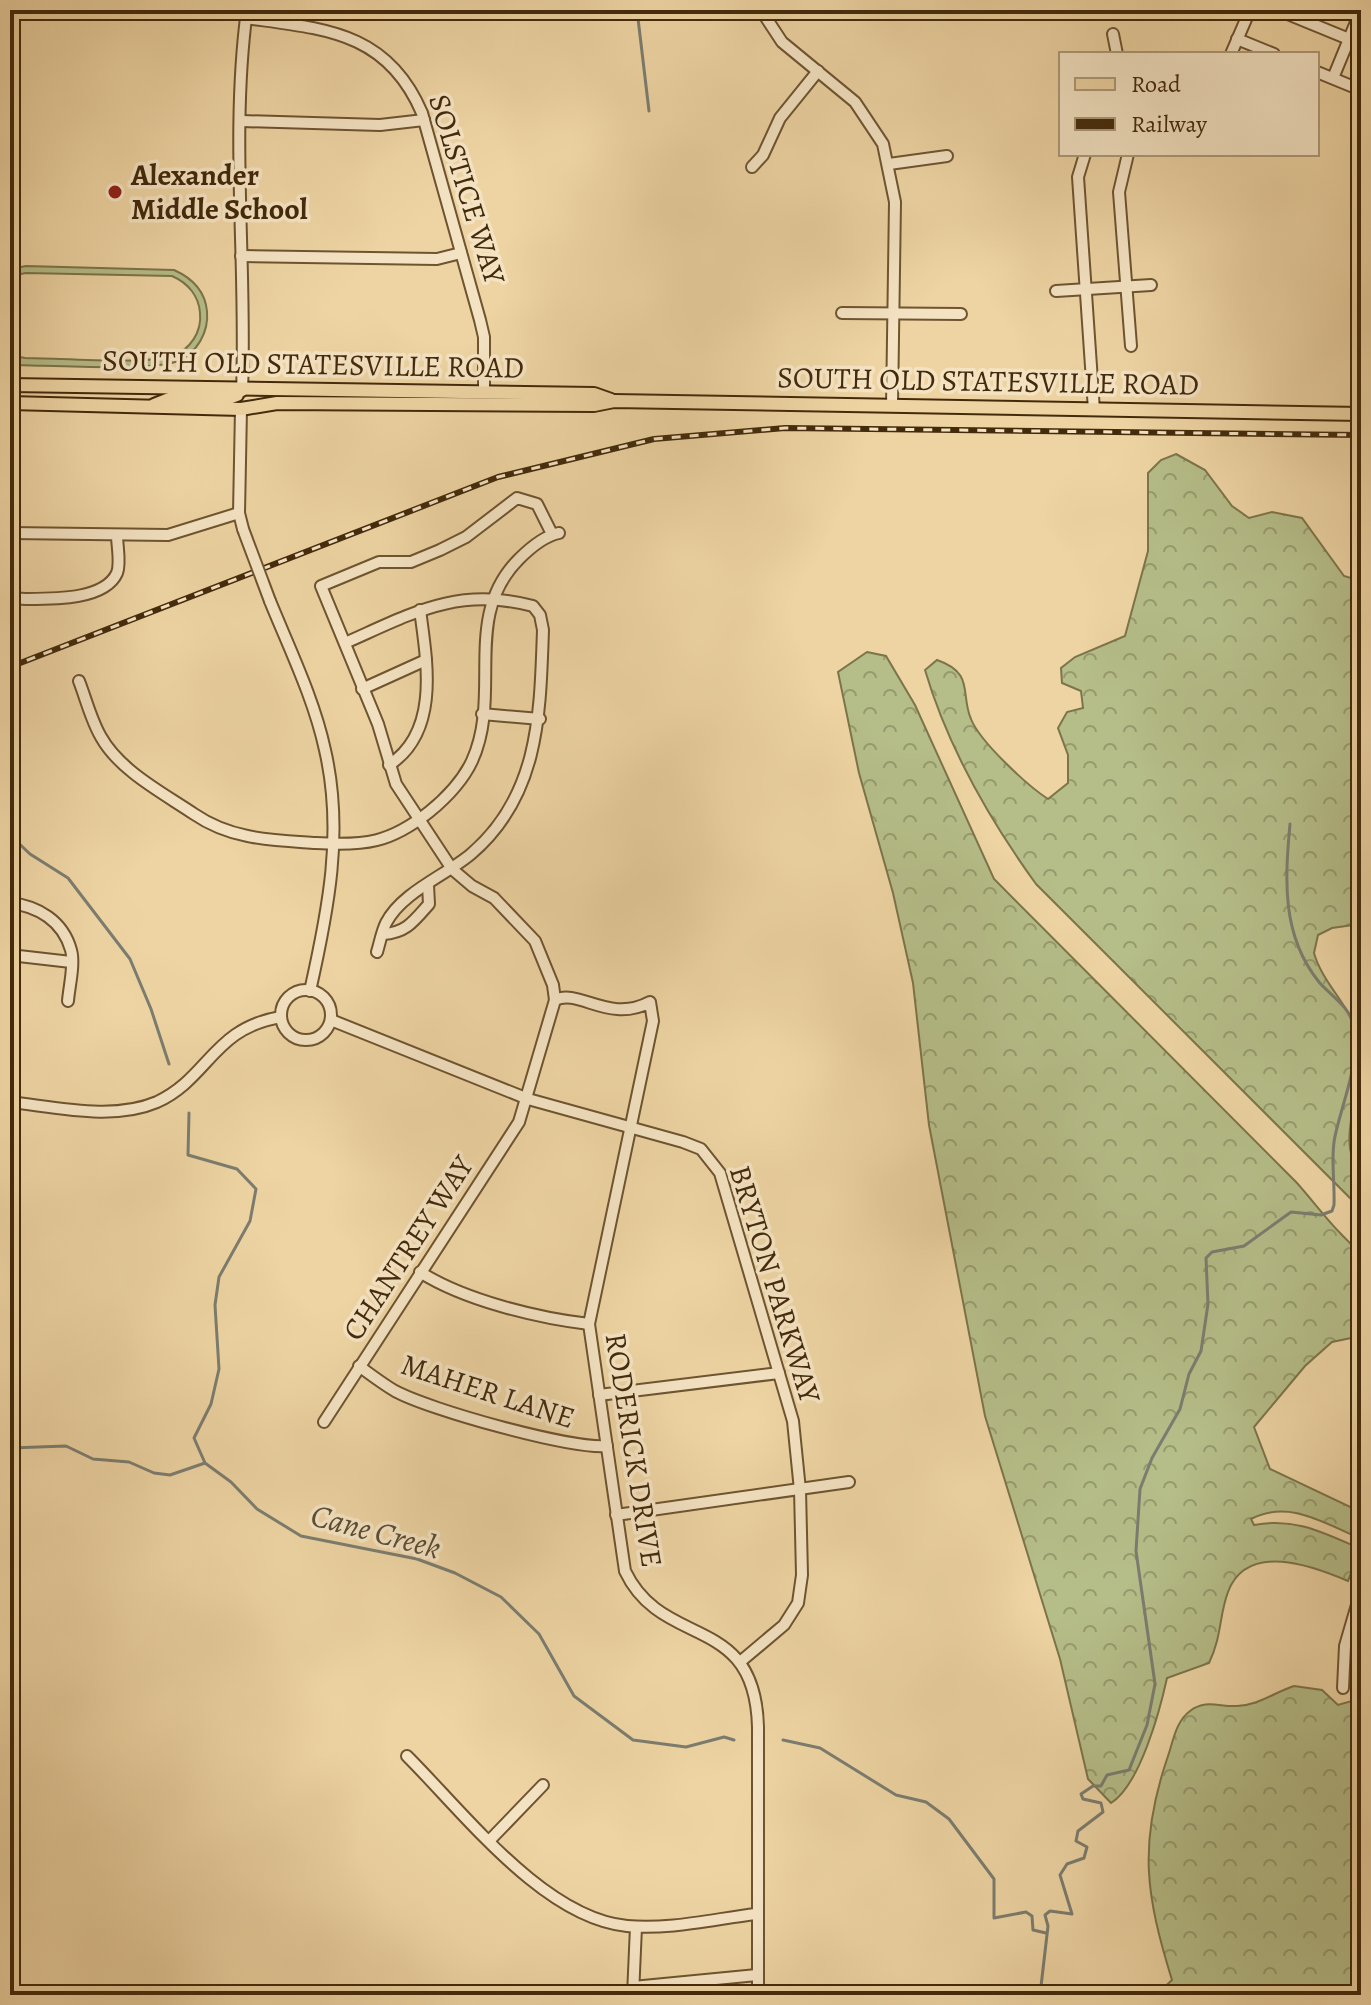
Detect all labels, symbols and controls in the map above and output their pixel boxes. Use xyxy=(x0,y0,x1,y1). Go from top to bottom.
legend xyxy=(1059,52,1319,156)
text: Road xyxy=(1131,68,1181,100)
street label: SOLSTICE WAY xyxy=(419,89,515,290)
text: Railway xyxy=(1131,108,1207,140)
place label: Alexander Middle School xyxy=(130,155,308,229)
marker: Alexander Middle School xyxy=(106,183,124,201)
street label: SOUTH OLD STATESVILLE ROAD xyxy=(102,340,524,388)
street label: SOUTH OLD STATESVILLE ROAD xyxy=(777,357,1199,405)
street label: CHANTREY WAY xyxy=(333,1147,483,1348)
street label: BRYTON PARKWAY xyxy=(720,1160,830,1408)
street label: RODERICK DRIVE xyxy=(596,1330,672,1570)
street label: MAHER LANE xyxy=(396,1344,580,1438)
water label: Cane Creek xyxy=(306,1493,446,1569)

